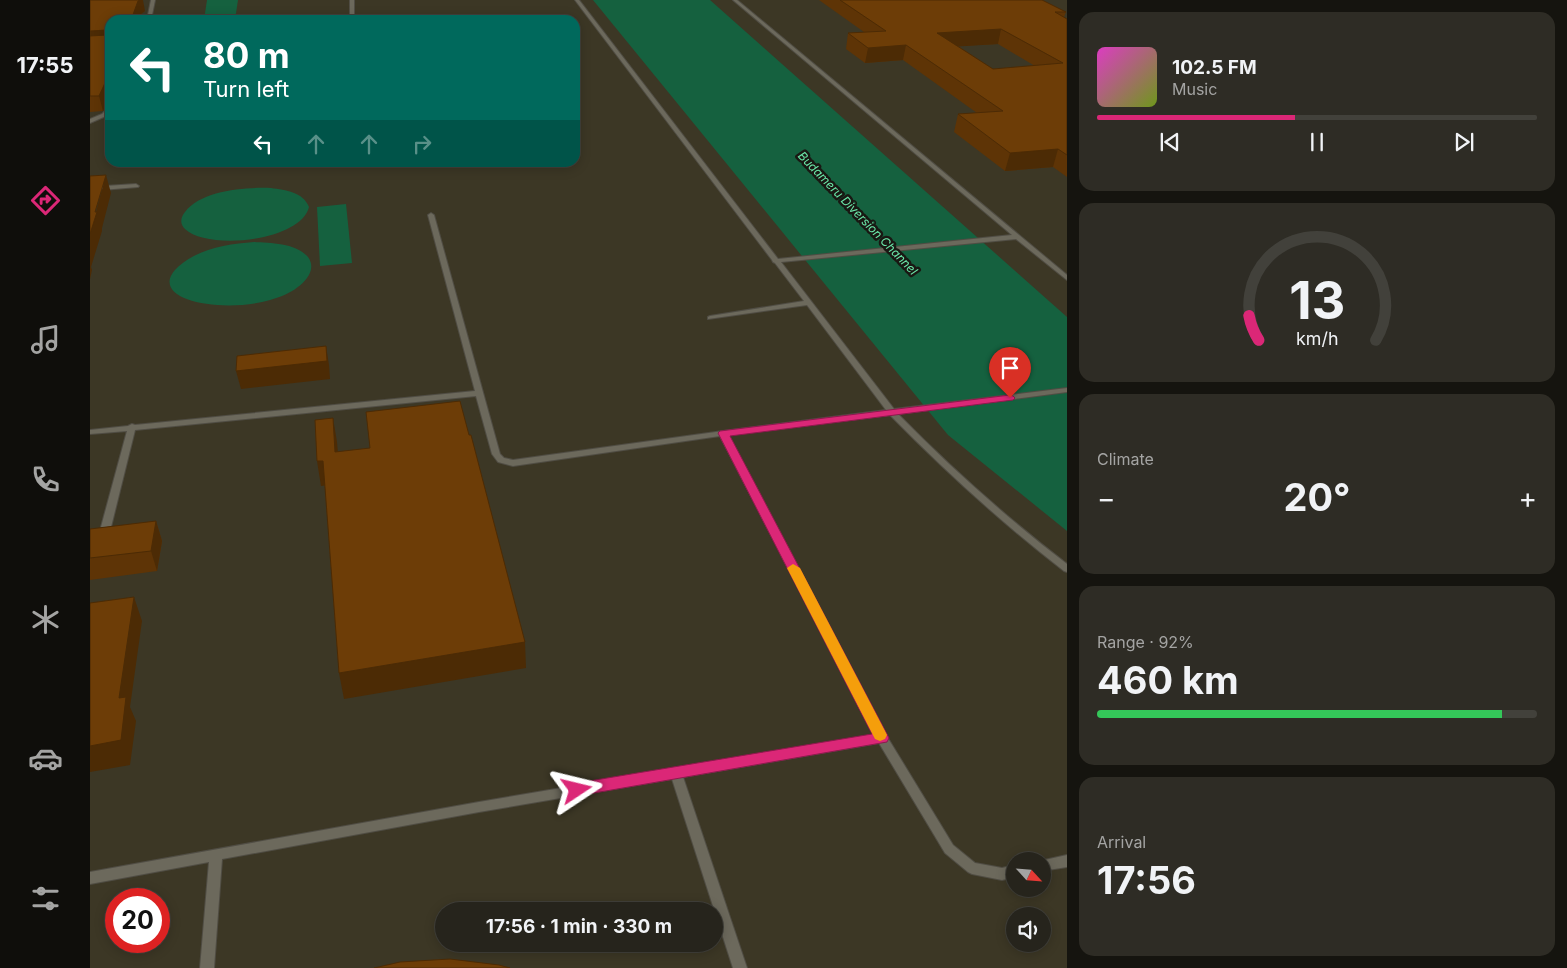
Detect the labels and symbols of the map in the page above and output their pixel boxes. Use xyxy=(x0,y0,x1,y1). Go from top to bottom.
water label: Budameru Diversion Channel xyxy=(795,148,921,278)
pin xyxy=(989,347,1031,398)
position arrow xyxy=(550,763,602,815)
north arrow xyxy=(1006,852,1051,898)
speed limit sign: 20 xyxy=(105,888,170,953)

